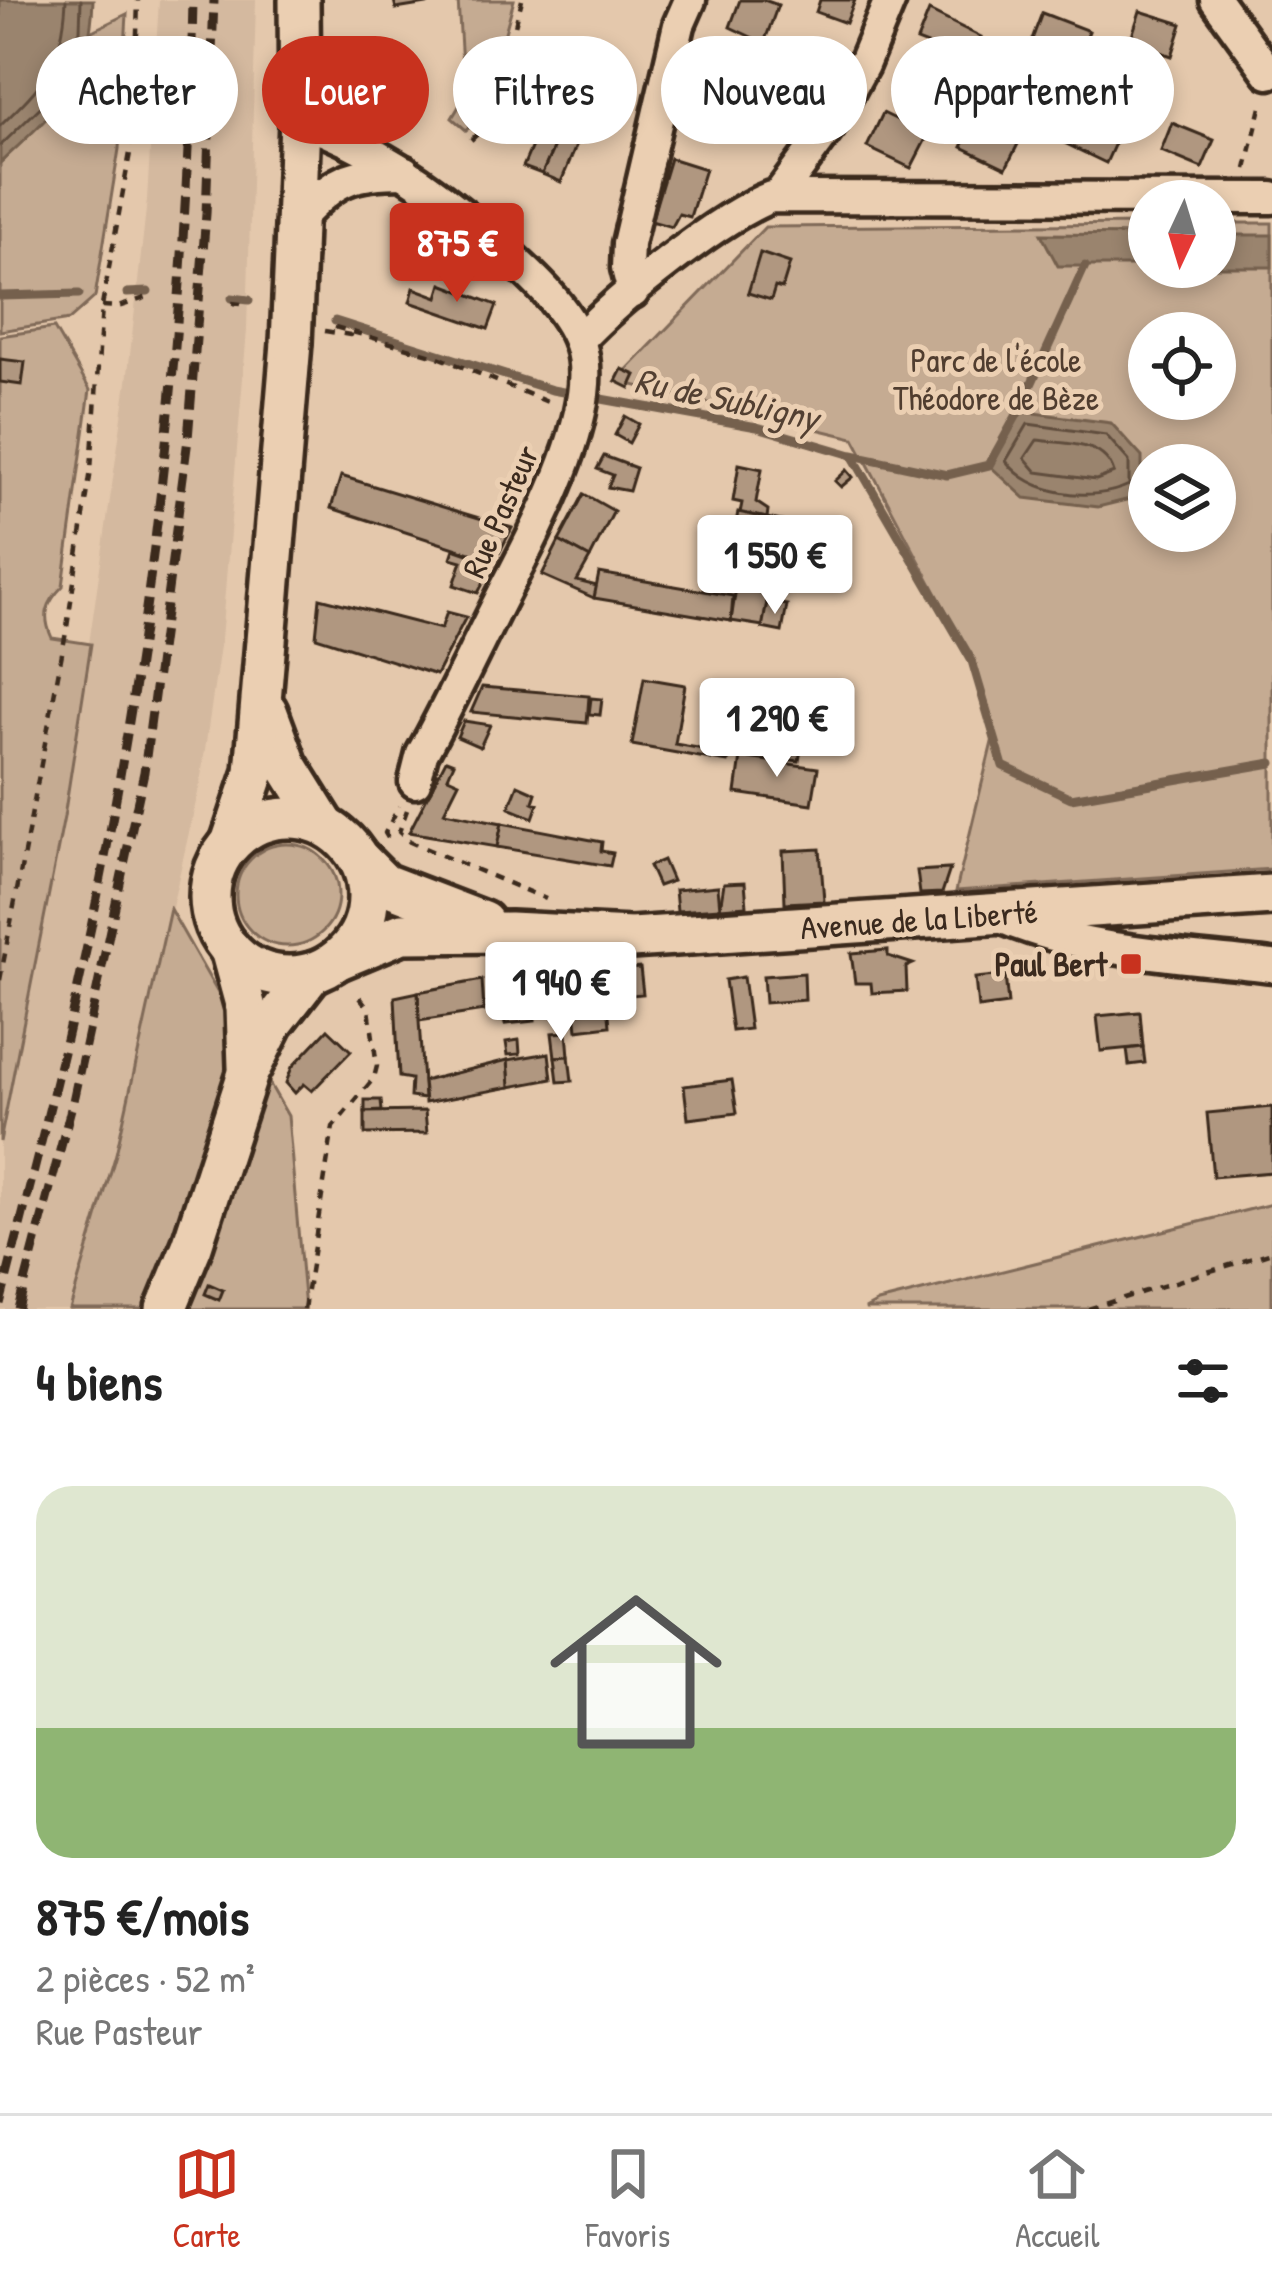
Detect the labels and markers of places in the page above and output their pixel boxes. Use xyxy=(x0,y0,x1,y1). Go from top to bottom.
pin: 875 € xyxy=(373,203,541,305)
pin: 1 550 € xyxy=(664,515,886,617)
pin: 1 290 € xyxy=(666,678,888,780)
pin: 1 940 € xyxy=(450,942,672,1044)
place label: Paul Bert xyxy=(995,942,1109,986)
marker: Paul Bert xyxy=(1118,951,1144,977)

